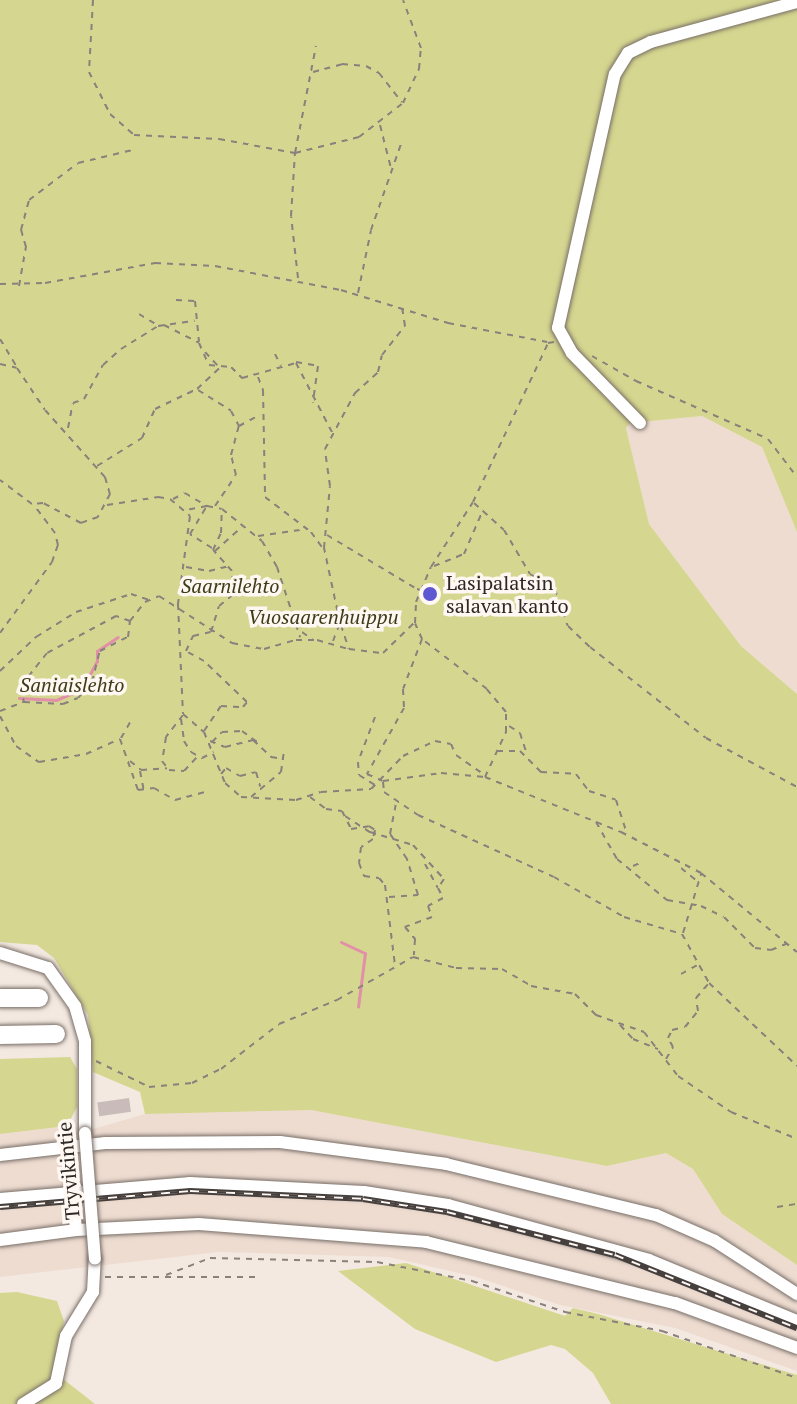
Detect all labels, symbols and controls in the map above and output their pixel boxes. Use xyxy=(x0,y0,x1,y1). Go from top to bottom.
place label: Lasipalatsin salavan kanto xyxy=(446,570,569,617)
park label: Saarnilehto xyxy=(181,573,279,597)
marker: Lasipalatsin salavan kanto xyxy=(421,585,439,603)
park label: Vuosaarenhuippu xyxy=(247,604,399,628)
park label: Saniaislehto xyxy=(20,672,124,696)
street label: Tryvikintie xyxy=(52,1121,84,1221)

